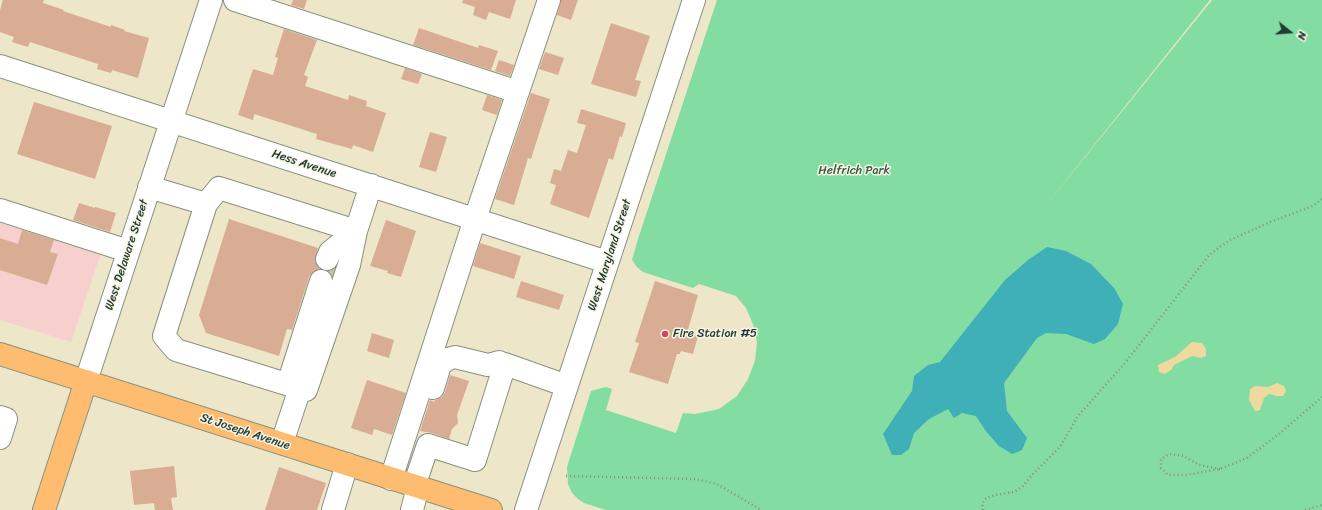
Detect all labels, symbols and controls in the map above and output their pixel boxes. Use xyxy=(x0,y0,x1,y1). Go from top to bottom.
north arrow xyxy=(1270,12,1310,52)
text: N xyxy=(1292,29,1312,42)
street label: Hess Avenue xyxy=(270,147,338,181)
park label: Helfrich Park xyxy=(818,164,890,178)
street label: West Maryland Street xyxy=(585,197,635,313)
street label: West Delaware Street xyxy=(102,198,152,312)
place label: Fire Station #5 xyxy=(673,327,757,341)
marker: Fire Station #5 xyxy=(660,329,670,339)
street label: St Joseph Avenue xyxy=(198,411,292,453)

